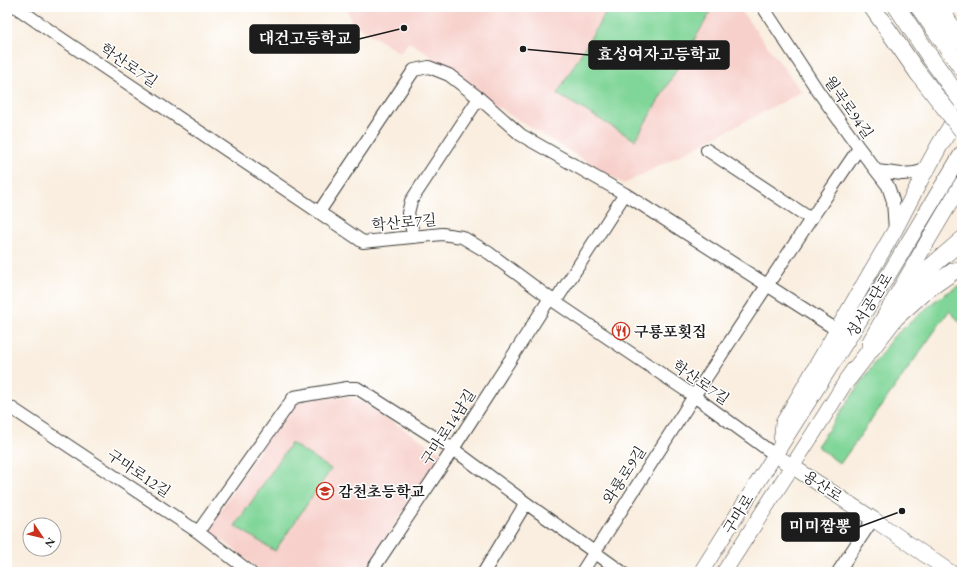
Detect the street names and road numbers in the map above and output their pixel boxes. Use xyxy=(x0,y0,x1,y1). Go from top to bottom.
street label: 학산로7길 xyxy=(97,39,161,91)
street label: 월곡로94길 xyxy=(820,72,878,142)
street label: 학산로7길 xyxy=(371,210,437,234)
street label: 성서공단로 xyxy=(842,269,897,341)
street label: 학산로7길 xyxy=(669,356,733,408)
street label: 구마로14남길 xyxy=(416,385,480,469)
street label: 와룡로9길 xyxy=(598,442,650,508)
street label: 구마로12길 xyxy=(104,445,174,501)
street label: 용산로 xyxy=(800,466,847,506)
street label: 구마로 xyxy=(718,490,758,537)

